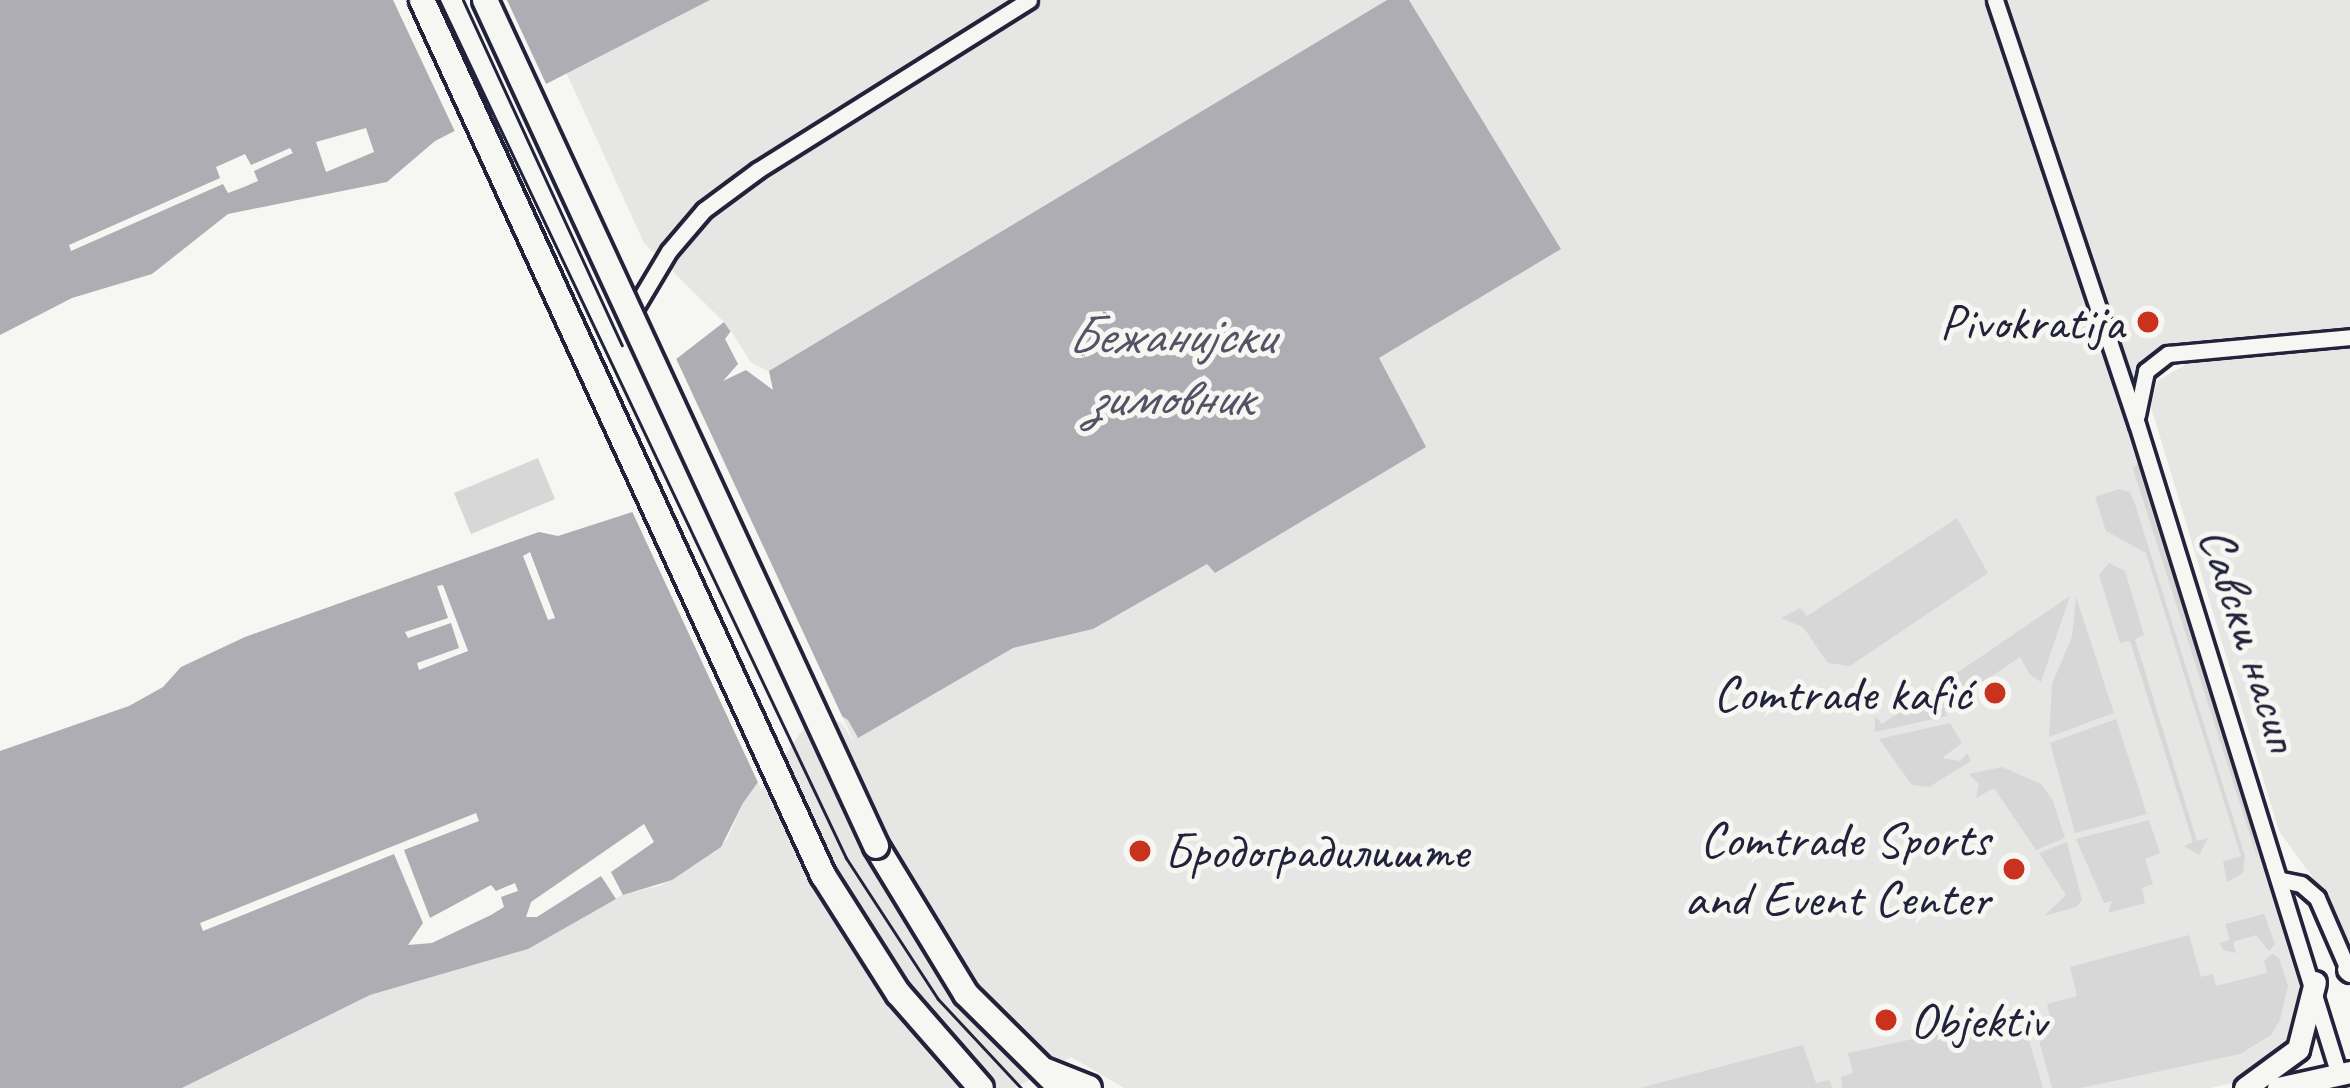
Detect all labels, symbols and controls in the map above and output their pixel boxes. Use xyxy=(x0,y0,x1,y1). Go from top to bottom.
place label: Pivokratija xyxy=(1939,291,2124,353)
water label: Бежанијски зимовник xyxy=(1067,303,1273,430)
marker: Pivokratija xyxy=(2135,309,2161,335)
street label: Савски насип xyxy=(2184,517,2316,761)
place label: Comtrade kafić xyxy=(1713,662,1971,724)
marker: Comtrade kafić xyxy=(1982,680,2008,706)
place label: Comtrade Sports and Event Center xyxy=(1685,809,1990,929)
place label: Бродоградилиште xyxy=(1164,820,1469,882)
marker: Бродоградилиште xyxy=(1127,838,1153,864)
marker: Comtrade Sports and Event Center xyxy=(2001,856,2027,882)
place label: Objektiv xyxy=(1910,989,2046,1051)
marker: Objektiv xyxy=(1873,1007,1899,1033)

